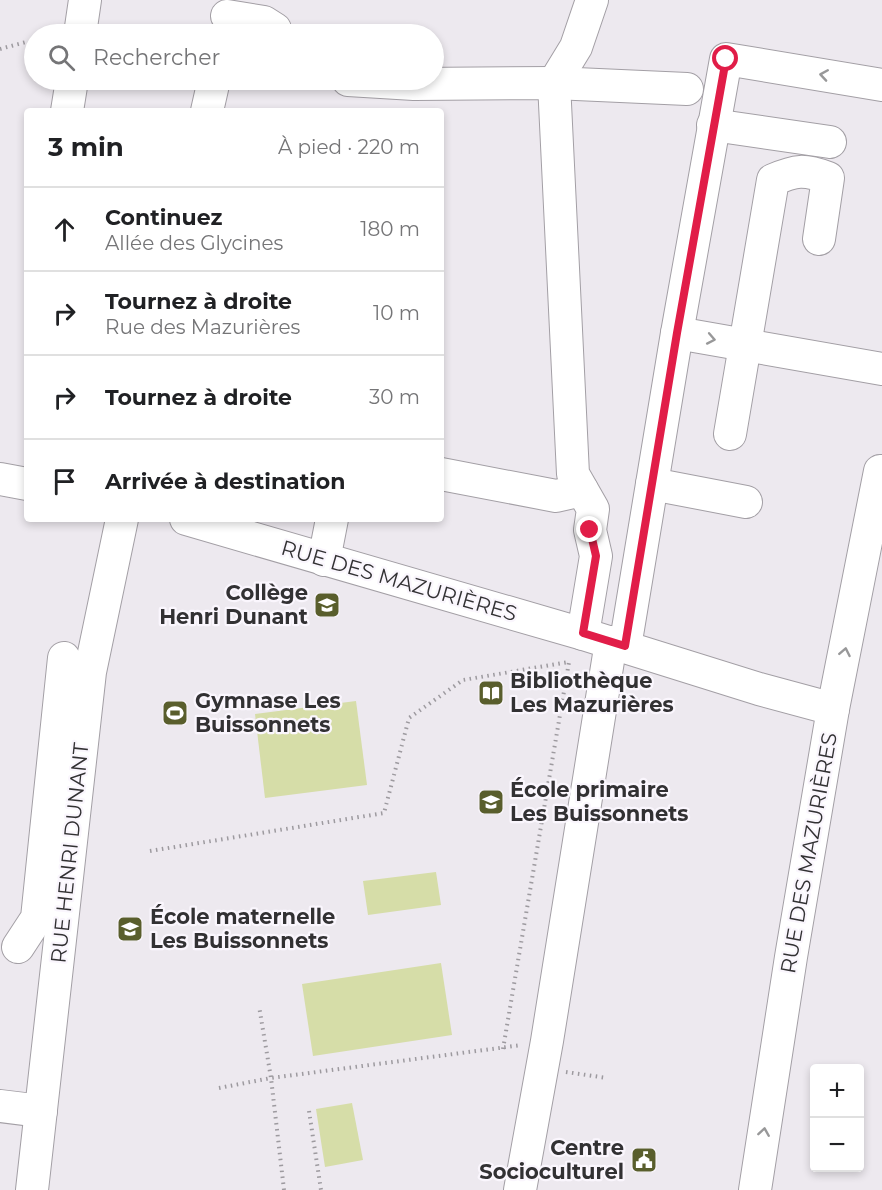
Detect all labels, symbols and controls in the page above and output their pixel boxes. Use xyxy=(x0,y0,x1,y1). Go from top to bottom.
search box xyxy=(24,24,444,90)
icon: search xyxy=(45,41,78,74)
text: Rechercher xyxy=(93,44,220,71)
route start xyxy=(712,45,738,71)
one-way arrow xyxy=(820,69,830,82)
text: 3 min xyxy=(48,131,124,163)
text: À pied · 220 m xyxy=(278,135,420,159)
text: Continuez xyxy=(105,204,222,231)
icon: ahead xyxy=(48,213,81,246)
text: 180 m xyxy=(360,217,420,241)
text: Allée des Glycines xyxy=(105,231,283,255)
text: Tournez à droite xyxy=(105,288,292,315)
icon: right xyxy=(48,297,81,330)
text: 10 m xyxy=(373,301,420,325)
text: Rue des Mazurières xyxy=(105,315,300,339)
one-way arrow xyxy=(705,332,715,345)
icon: right xyxy=(48,381,81,414)
text: Tournez à droite xyxy=(105,384,292,411)
text: 30 m xyxy=(369,385,420,409)
icon: arrive xyxy=(48,465,81,498)
text: Arrivée à destination xyxy=(105,468,345,495)
route end xyxy=(576,516,602,542)
street label: RUE DES MAZURIÈRES xyxy=(278,535,520,626)
place label: Collège Henri Dunant xyxy=(159,580,308,629)
school or university icon: Collège Henri Dunant xyxy=(312,590,342,620)
one-way arrow xyxy=(838,647,851,657)
place label: Bibliothèque Les Mazurières xyxy=(510,668,674,717)
library icon: Bibliothèque Les Mazurières xyxy=(476,678,506,708)
place label: Gymnase Les Buissonnets xyxy=(195,688,341,737)
sports icon: Gymnase Les Buissonnets xyxy=(160,698,190,728)
street label: RUE DES MAZURIÈRES xyxy=(775,730,842,975)
street label: RUE HENRI DUNANT xyxy=(45,741,94,965)
place label: École primaire Les Buissonnets xyxy=(510,777,688,826)
school or university icon: École primaire Les Buissonnets xyxy=(476,787,506,817)
place label: École maternelle Les Buissonnets xyxy=(150,904,335,953)
school or university icon: École maternelle Les Buissonnets xyxy=(115,914,145,944)
map controls xyxy=(810,1064,864,1172)
button: + xyxy=(810,1064,864,1118)
button: − xyxy=(810,1118,864,1172)
one-way arrow xyxy=(758,1128,770,1137)
place label: Centre Socioculturel xyxy=(479,1135,624,1184)
public building icon: Centre Socioculturel xyxy=(629,1145,659,1175)

